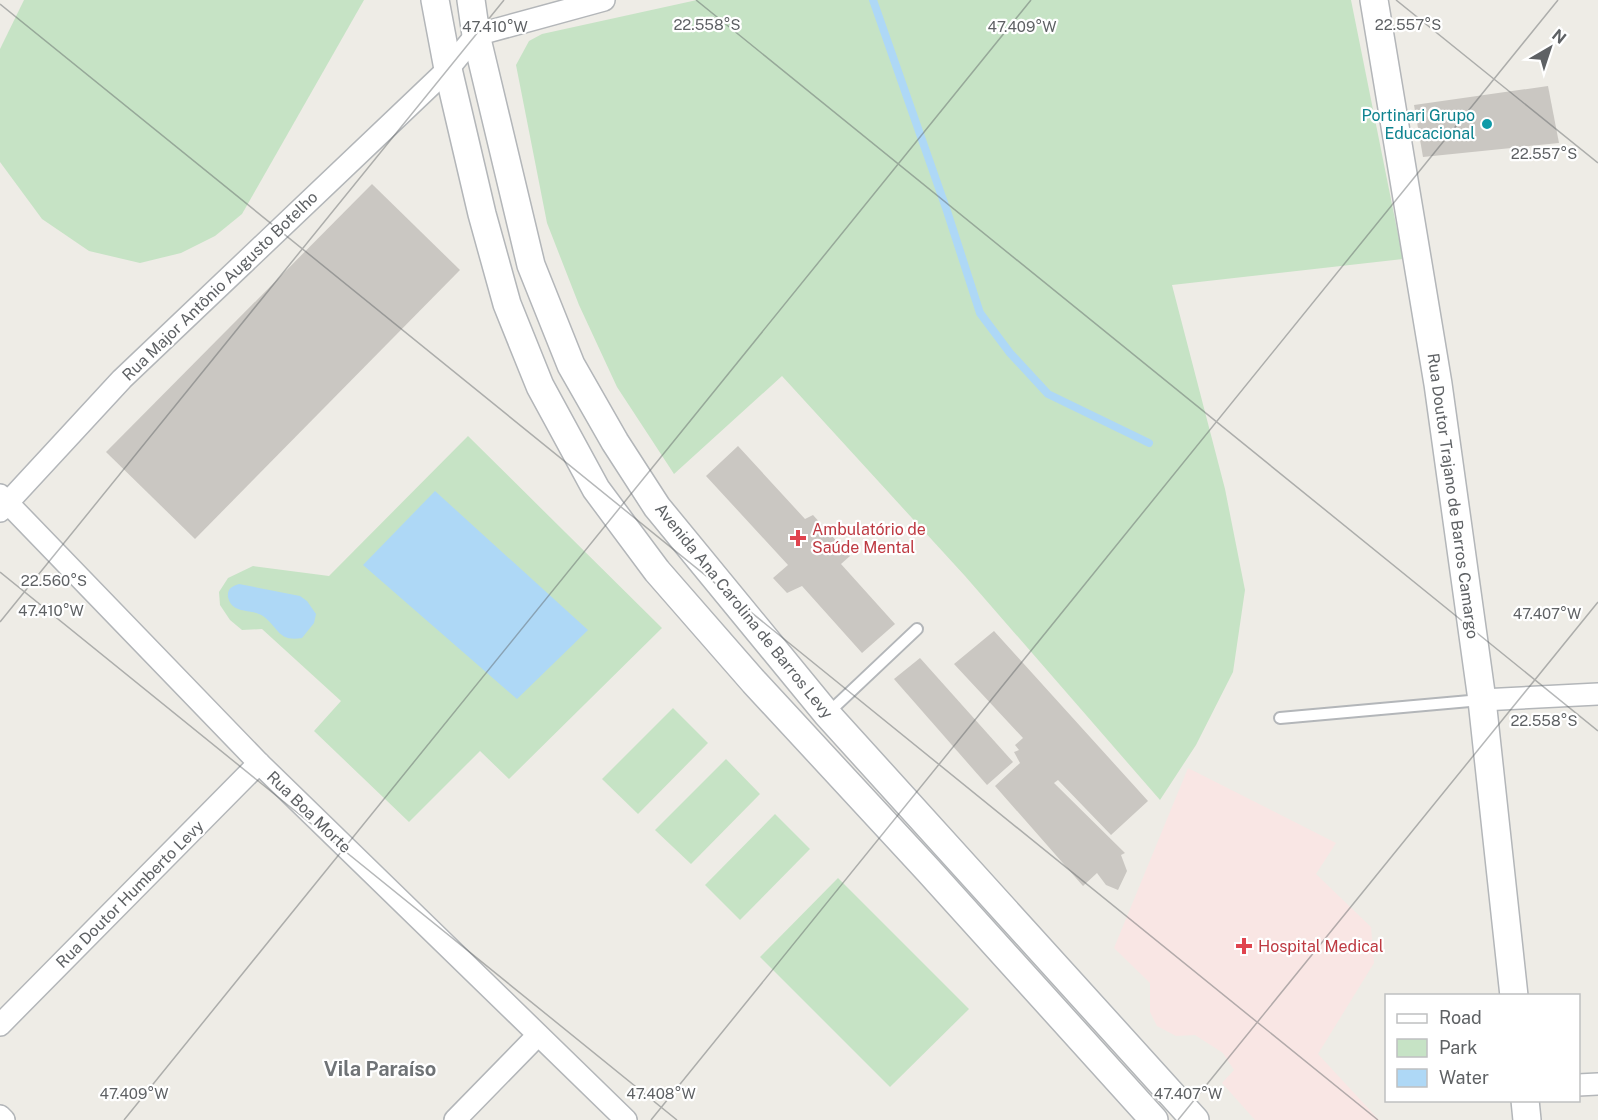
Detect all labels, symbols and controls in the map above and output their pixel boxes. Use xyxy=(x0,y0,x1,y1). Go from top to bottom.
text: 22.558°S xyxy=(673,16,741,33)
text: 22.557°S xyxy=(1375,16,1441,33)
text: 47.410°W xyxy=(462,18,528,35)
text: 47.409°W xyxy=(987,18,1057,35)
north arrow xyxy=(1520,18,1580,78)
text: N xyxy=(1548,25,1570,48)
place label: Portinari Grupo Educacional xyxy=(1361,106,1475,143)
marker: Portinari Grupo Educacional xyxy=(1480,117,1494,131)
text: 22.557°S xyxy=(1511,145,1577,162)
street label: Rua Major Antônio Augusto Botelho xyxy=(118,187,322,385)
street label: Rua Doutor Trajano de Barros Camargo xyxy=(1424,352,1482,640)
street label: Avenida Ana Carolina de Barros Levy xyxy=(651,500,837,723)
place label: Ambulatório de Saúde Mental xyxy=(812,520,926,557)
marker: Ambulatório de Saúde Mental xyxy=(789,529,807,547)
text: 22.560°S xyxy=(21,572,87,589)
text: 47.410°W xyxy=(18,602,84,619)
text: 47.407°W xyxy=(1513,605,1581,622)
text: 22.558°S xyxy=(1510,712,1578,729)
street label: Rua Boa Morte xyxy=(263,767,355,857)
street label: Rua Doutor Humberto Levy xyxy=(52,816,208,972)
marker: Hospital Medical xyxy=(1235,937,1253,955)
place label: Hospital Medical xyxy=(1258,937,1384,956)
legend xyxy=(1385,994,1580,1102)
text: Road xyxy=(1439,1007,1482,1028)
text: Park xyxy=(1439,1037,1477,1058)
district label: Vila Paraíso xyxy=(324,1057,436,1081)
text: Water xyxy=(1439,1067,1489,1088)
text: 47.409°W xyxy=(99,1085,169,1102)
text: 47.408°W xyxy=(626,1085,696,1102)
text: 47.407°W xyxy=(1154,1085,1222,1102)

